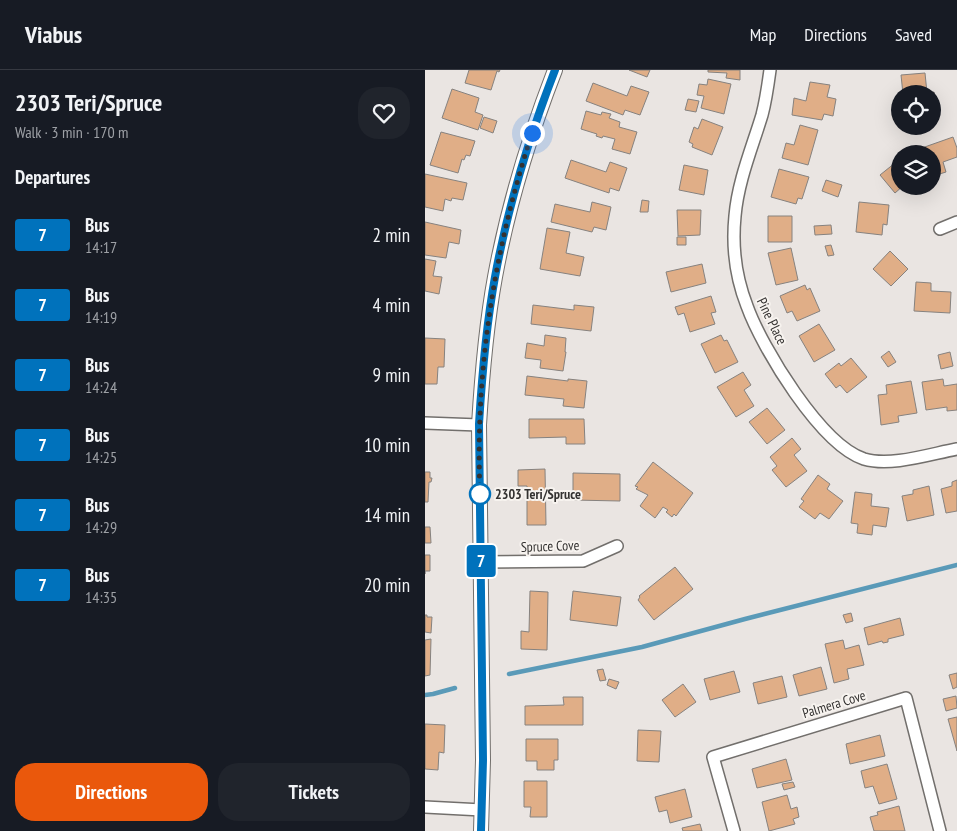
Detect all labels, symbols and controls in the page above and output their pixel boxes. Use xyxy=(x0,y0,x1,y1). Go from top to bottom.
text: Viabus xyxy=(25,19,82,50)
text: Map xyxy=(750,23,776,46)
text: Directions xyxy=(804,23,867,46)
text: Saved xyxy=(895,23,932,46)
map controls xyxy=(891,85,941,195)
button: locate xyxy=(891,85,941,135)
text: 2303 Teri/Spruce xyxy=(15,87,162,118)
button: heart xyxy=(358,87,410,139)
your location xyxy=(520,121,545,146)
text: Walk · 3 min · 170 m xyxy=(15,122,128,142)
button: layers xyxy=(891,145,941,195)
text: Departures xyxy=(15,165,90,189)
text: Bus xyxy=(85,213,109,237)
text: 7 xyxy=(38,223,47,246)
text: 2 min xyxy=(373,223,410,247)
text: 14:17 xyxy=(85,237,117,257)
text: Bus xyxy=(85,283,109,307)
text: 7 xyxy=(38,293,47,316)
text: 4 min xyxy=(373,293,410,317)
street label: Pine Place xyxy=(753,295,791,348)
text: 14:19 xyxy=(85,307,117,327)
text: Bus xyxy=(85,353,109,377)
text: 7 xyxy=(38,363,47,386)
text: 9 min xyxy=(373,363,410,387)
text: 14:24 xyxy=(85,377,117,397)
text: Bus xyxy=(85,423,109,447)
text: 7 xyxy=(38,433,47,456)
text: 10 min xyxy=(364,433,410,457)
text: 14:25 xyxy=(85,447,117,467)
marker: 2303 Teri/Spruce xyxy=(469,483,491,505)
place label: 2303 Teri/Spruce xyxy=(495,485,581,503)
text: Bus xyxy=(85,493,109,517)
text: 7 xyxy=(38,503,47,526)
text: 14 min xyxy=(364,503,410,527)
text: 14:29 xyxy=(85,517,117,537)
street label: Spruce Cove xyxy=(520,536,580,556)
line badge: 7 xyxy=(465,545,497,577)
text: 7 xyxy=(477,549,485,572)
text: Bus xyxy=(85,563,109,587)
text: 7 xyxy=(38,573,47,596)
text: 20 min xyxy=(364,573,410,597)
text: 14:35 xyxy=(85,587,117,607)
street label: Palmera Cove xyxy=(800,686,868,722)
button: Directions xyxy=(15,763,208,821)
button: Tickets xyxy=(218,763,410,821)

